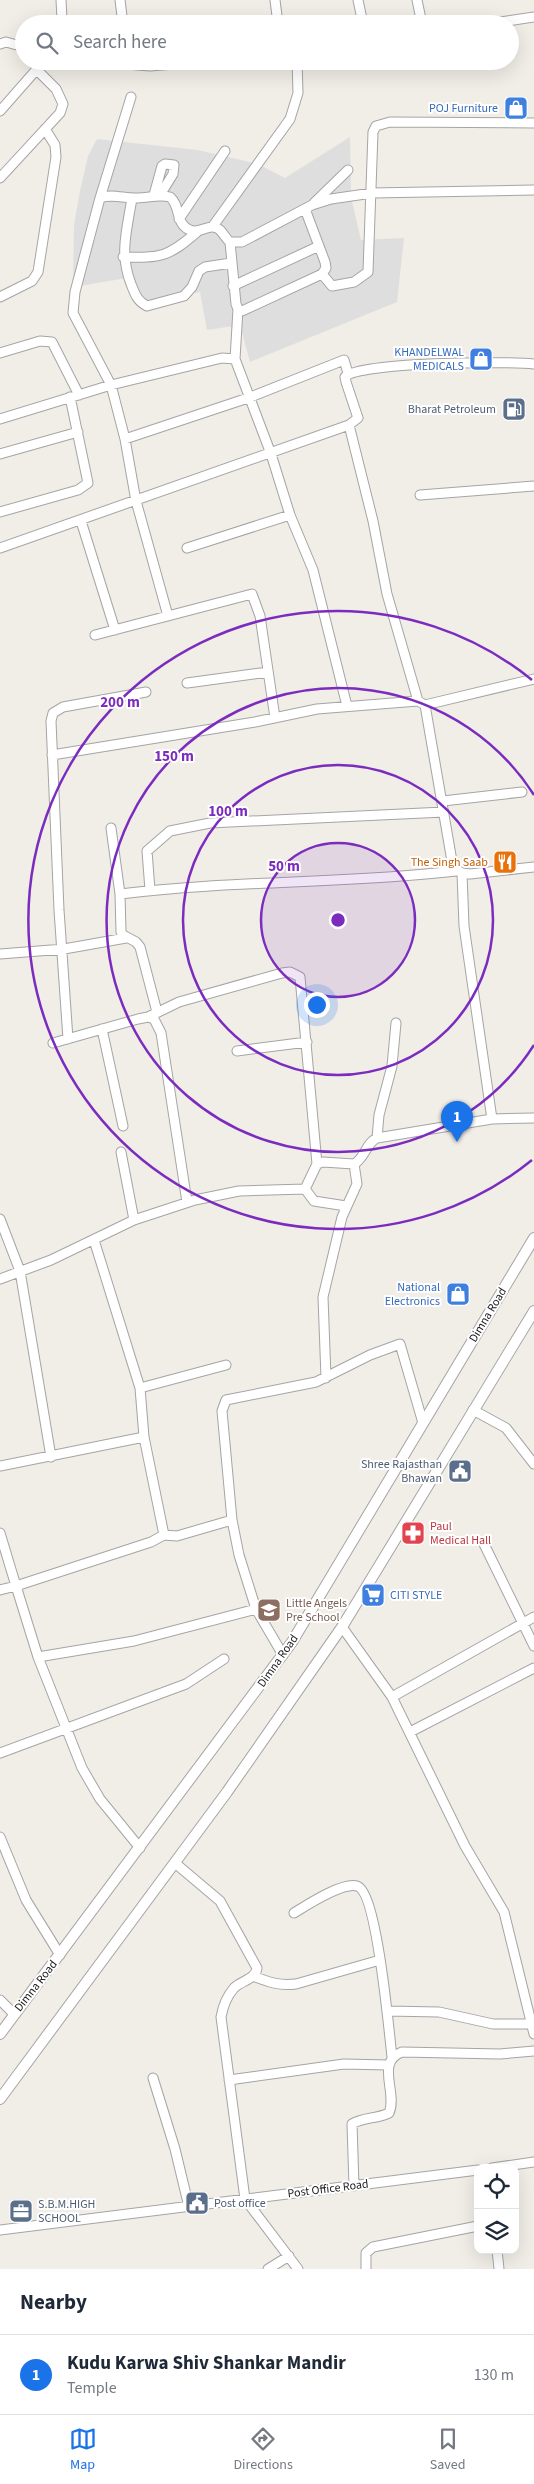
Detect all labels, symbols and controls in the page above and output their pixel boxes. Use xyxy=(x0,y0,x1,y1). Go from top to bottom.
search box xyxy=(15,15,519,70)
icon: search xyxy=(33,29,61,57)
text: Search here xyxy=(73,29,167,56)
shop icon: POJ Furniture xyxy=(503,95,529,121)
place label: POJ Furniture xyxy=(429,100,498,117)
place label: KHANDELWAL MEDICALS xyxy=(394,344,464,375)
shop icon: KHANDELWAL MEDICALS xyxy=(468,346,494,372)
fuel station icon: Bharat Petroleum xyxy=(501,396,527,422)
place label: Bharat Petroleum xyxy=(408,401,496,418)
text: 200 m xyxy=(100,692,140,713)
text: 150 m xyxy=(154,746,194,767)
text: 100 m xyxy=(208,801,248,822)
restaurant icon: The Singh Saab xyxy=(492,849,518,875)
place label: The Singh Saab xyxy=(411,854,488,871)
text: 50 m xyxy=(268,856,300,877)
centre of rings xyxy=(329,911,347,929)
your location xyxy=(304,992,330,1018)
pin: 1 xyxy=(441,1101,473,1142)
place label: National Electronics xyxy=(385,1279,440,1310)
shop icon: National Electronics xyxy=(445,1281,471,1307)
street label: Dimna Road xyxy=(465,1284,511,1346)
place label: Shree Rajasthan Bhawan xyxy=(361,1456,442,1487)
public building icon: Shree Rajasthan Bhawan xyxy=(447,1458,473,1484)
place label: Paul Medical Hall xyxy=(430,1518,491,1549)
pharmacy icon: Paul Medical Hall xyxy=(400,1520,426,1546)
supermarket icon: CITI STYLE xyxy=(360,1582,386,1608)
place label: CITI STYLE xyxy=(390,1587,442,1604)
place label: Little Angels Pre School xyxy=(286,1595,347,1626)
school or university icon: Little Angels Pre School xyxy=(256,1597,282,1623)
street label: Dimna Road xyxy=(254,1631,302,1691)
street label: Dimna Road xyxy=(11,1957,61,2015)
map controls xyxy=(474,2164,519,2254)
button: locate xyxy=(474,2164,519,2209)
street label: Post Office Road xyxy=(287,2176,369,2202)
public building icon: Post office xyxy=(184,2190,210,2216)
place label: Post office xyxy=(214,2195,266,2212)
place label: S.B.M.HIGH SCHOOL xyxy=(38,2196,95,2227)
office icon: S.B.M.HIGH SCHOOL xyxy=(8,2198,34,2224)
button: layers xyxy=(474,2209,519,2254)
text: Nearby xyxy=(20,2287,87,2317)
text: Kudu Karwa Shiv Shankar Mandir xyxy=(67,2350,346,2377)
text: 1 xyxy=(32,2364,40,2386)
text: 130 m xyxy=(474,2364,514,2386)
text: Temple xyxy=(67,2377,117,2399)
tab: Map xyxy=(69,2425,97,2475)
tab: Directions xyxy=(234,2425,293,2475)
tab: Saved xyxy=(430,2425,465,2475)

